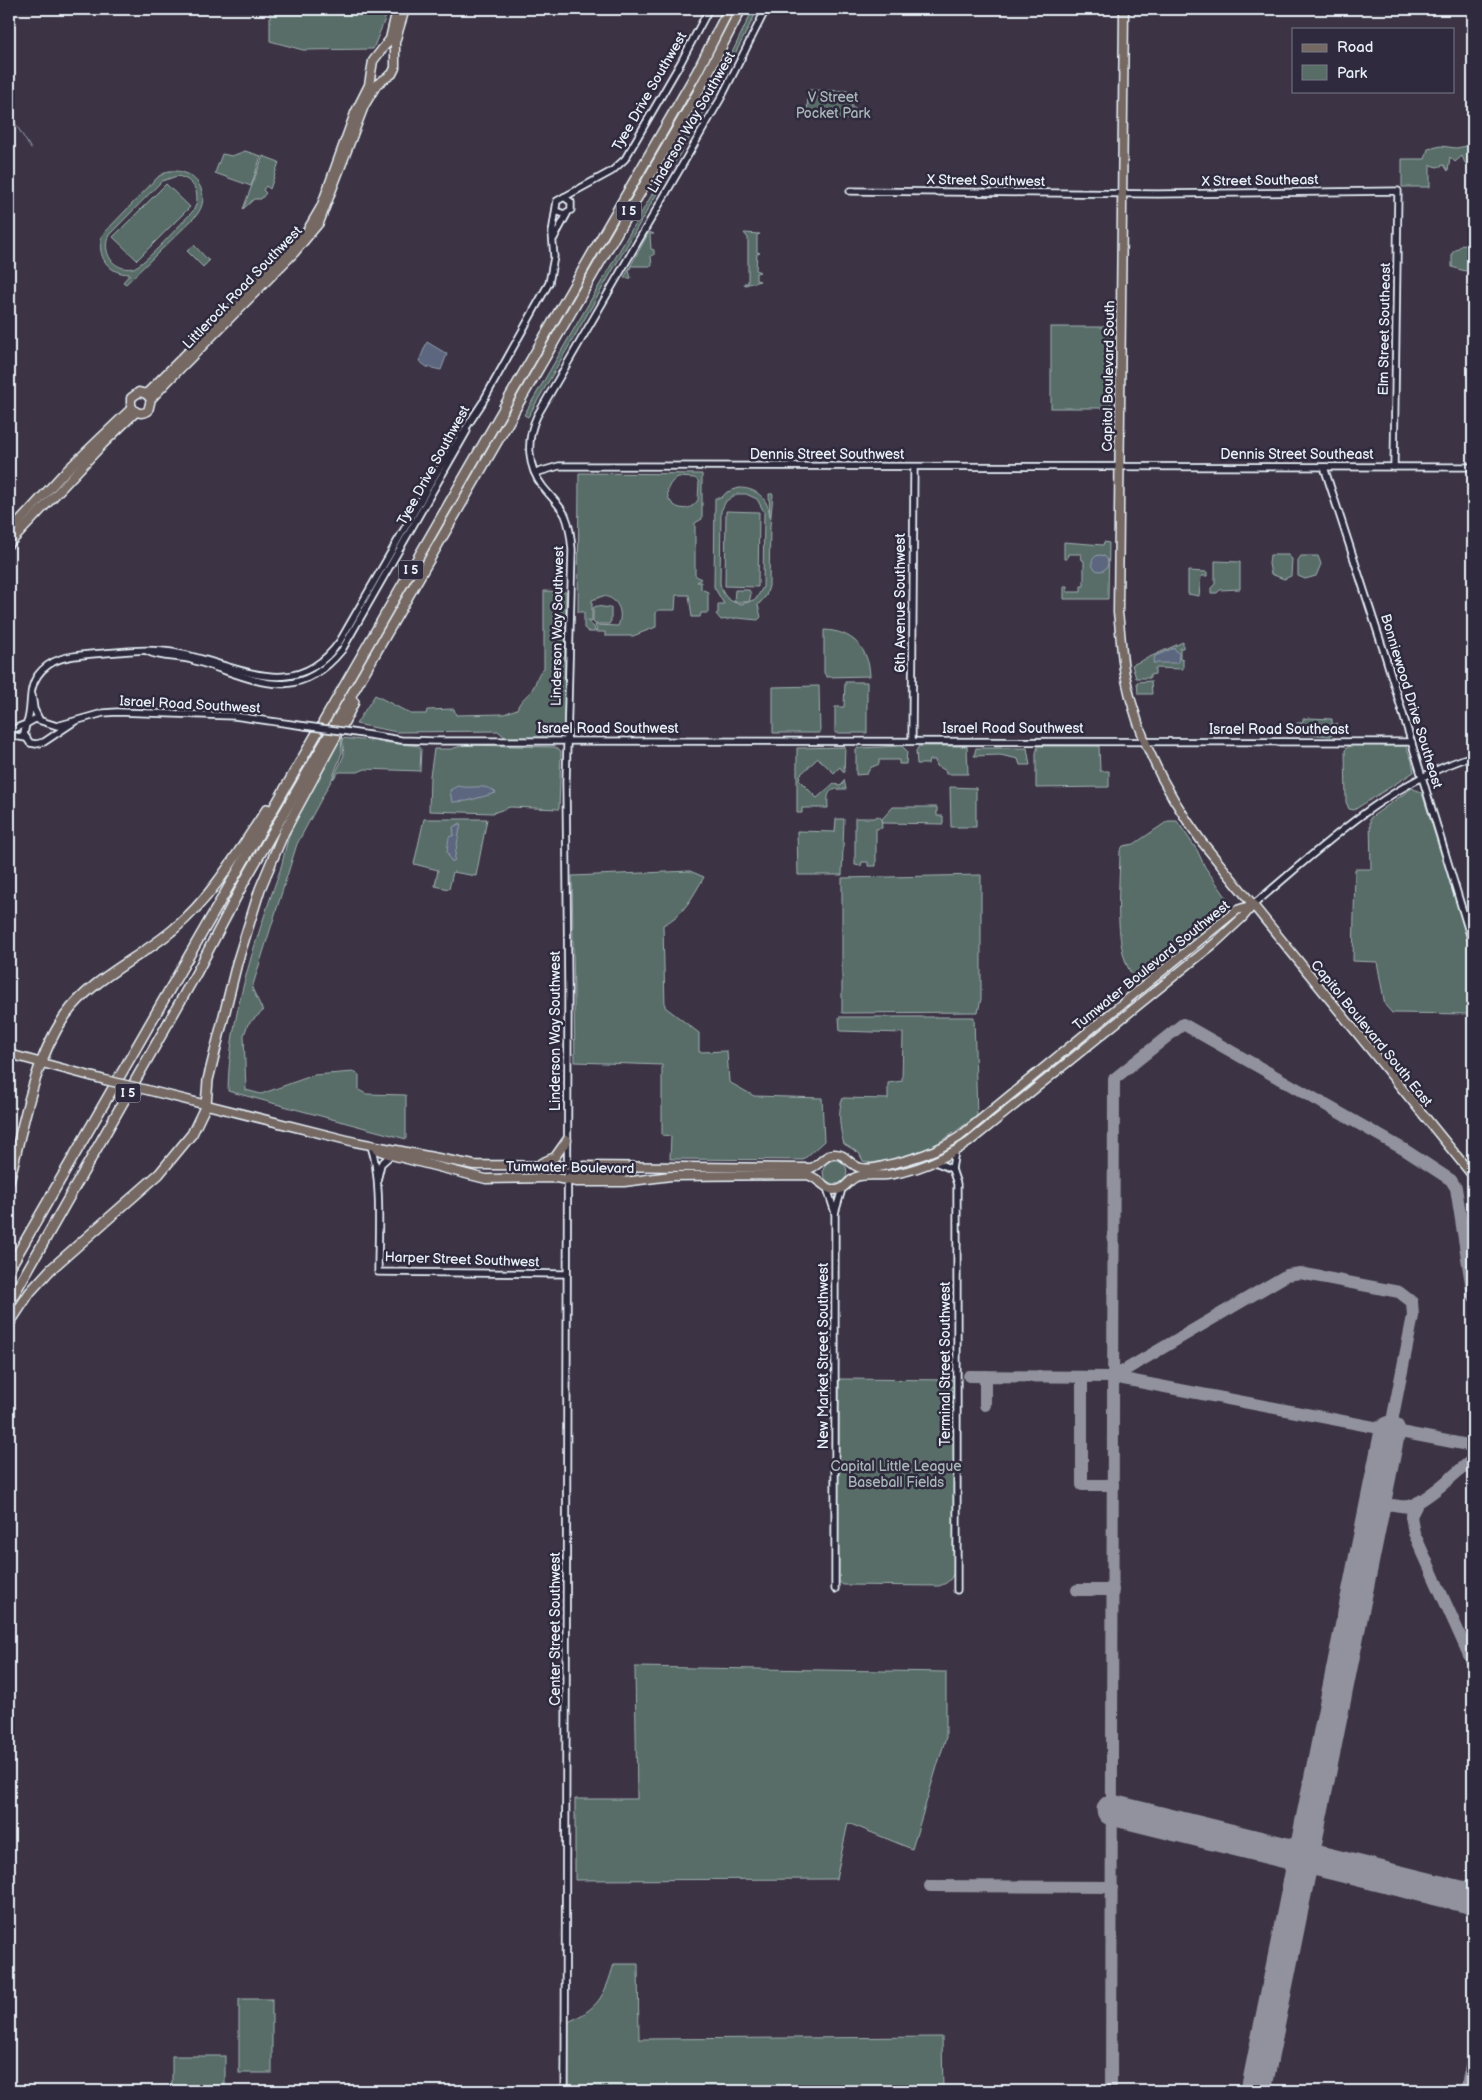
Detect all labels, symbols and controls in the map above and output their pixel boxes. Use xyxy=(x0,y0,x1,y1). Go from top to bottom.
street label: Tyee Drive Southwest xyxy=(608,28,691,154)
legend xyxy=(1292,28,1454,92)
text: Road xyxy=(1337,38,1373,57)
street label: Linderson Way Southwest xyxy=(644,48,739,196)
text: Park xyxy=(1337,64,1368,83)
park label: V Street Pocket Park xyxy=(796,89,871,122)
street label: X Street Southwest xyxy=(926,171,1046,190)
street label: X Street Southeast xyxy=(1200,171,1319,190)
road number: I 5 xyxy=(616,202,642,220)
street label: Littlerock Road Southwest xyxy=(179,222,306,352)
street label: Elm Street Southeast xyxy=(1375,262,1394,396)
street label: Capitol Boulevard South xyxy=(1099,300,1118,452)
street label: Tyee Drive Southwest xyxy=(393,402,474,528)
street label: Dennis Street Southwest xyxy=(750,446,905,463)
street label: Dennis Street Southeast xyxy=(1220,446,1374,463)
street label: 6th Avenue Southwest xyxy=(892,532,909,673)
street label: Linderson Way Southwest xyxy=(548,545,567,706)
road number: I 5 xyxy=(398,560,424,580)
street label: Bonniewood Drive Southeast xyxy=(1377,612,1446,791)
street label: Israel Road Southwest xyxy=(119,692,262,717)
street label: Israel Road Southwest xyxy=(537,720,679,737)
street label: Israel Road Southwest xyxy=(942,720,1084,737)
street label: Israel Road Southeast xyxy=(1209,721,1350,738)
street label: Tumwater Boulevard Southwest xyxy=(1069,896,1234,1034)
street label: Linderson Way Southwest xyxy=(547,950,564,1111)
street label: Capitol Boulevard South East xyxy=(1307,957,1436,1111)
road number: I 5 xyxy=(116,1084,140,1102)
street label: Tumwater Boulevard xyxy=(506,1158,634,1177)
street label: Harper Street Southwest xyxy=(384,1248,540,1271)
street label: New Market Street Southwest xyxy=(815,1262,832,1449)
street label: Terminal Street Southwest xyxy=(937,1281,954,1446)
park label: Capital Little League Baseball Fields xyxy=(830,1458,962,1491)
street label: Center Street Southwest xyxy=(547,1551,564,1706)

